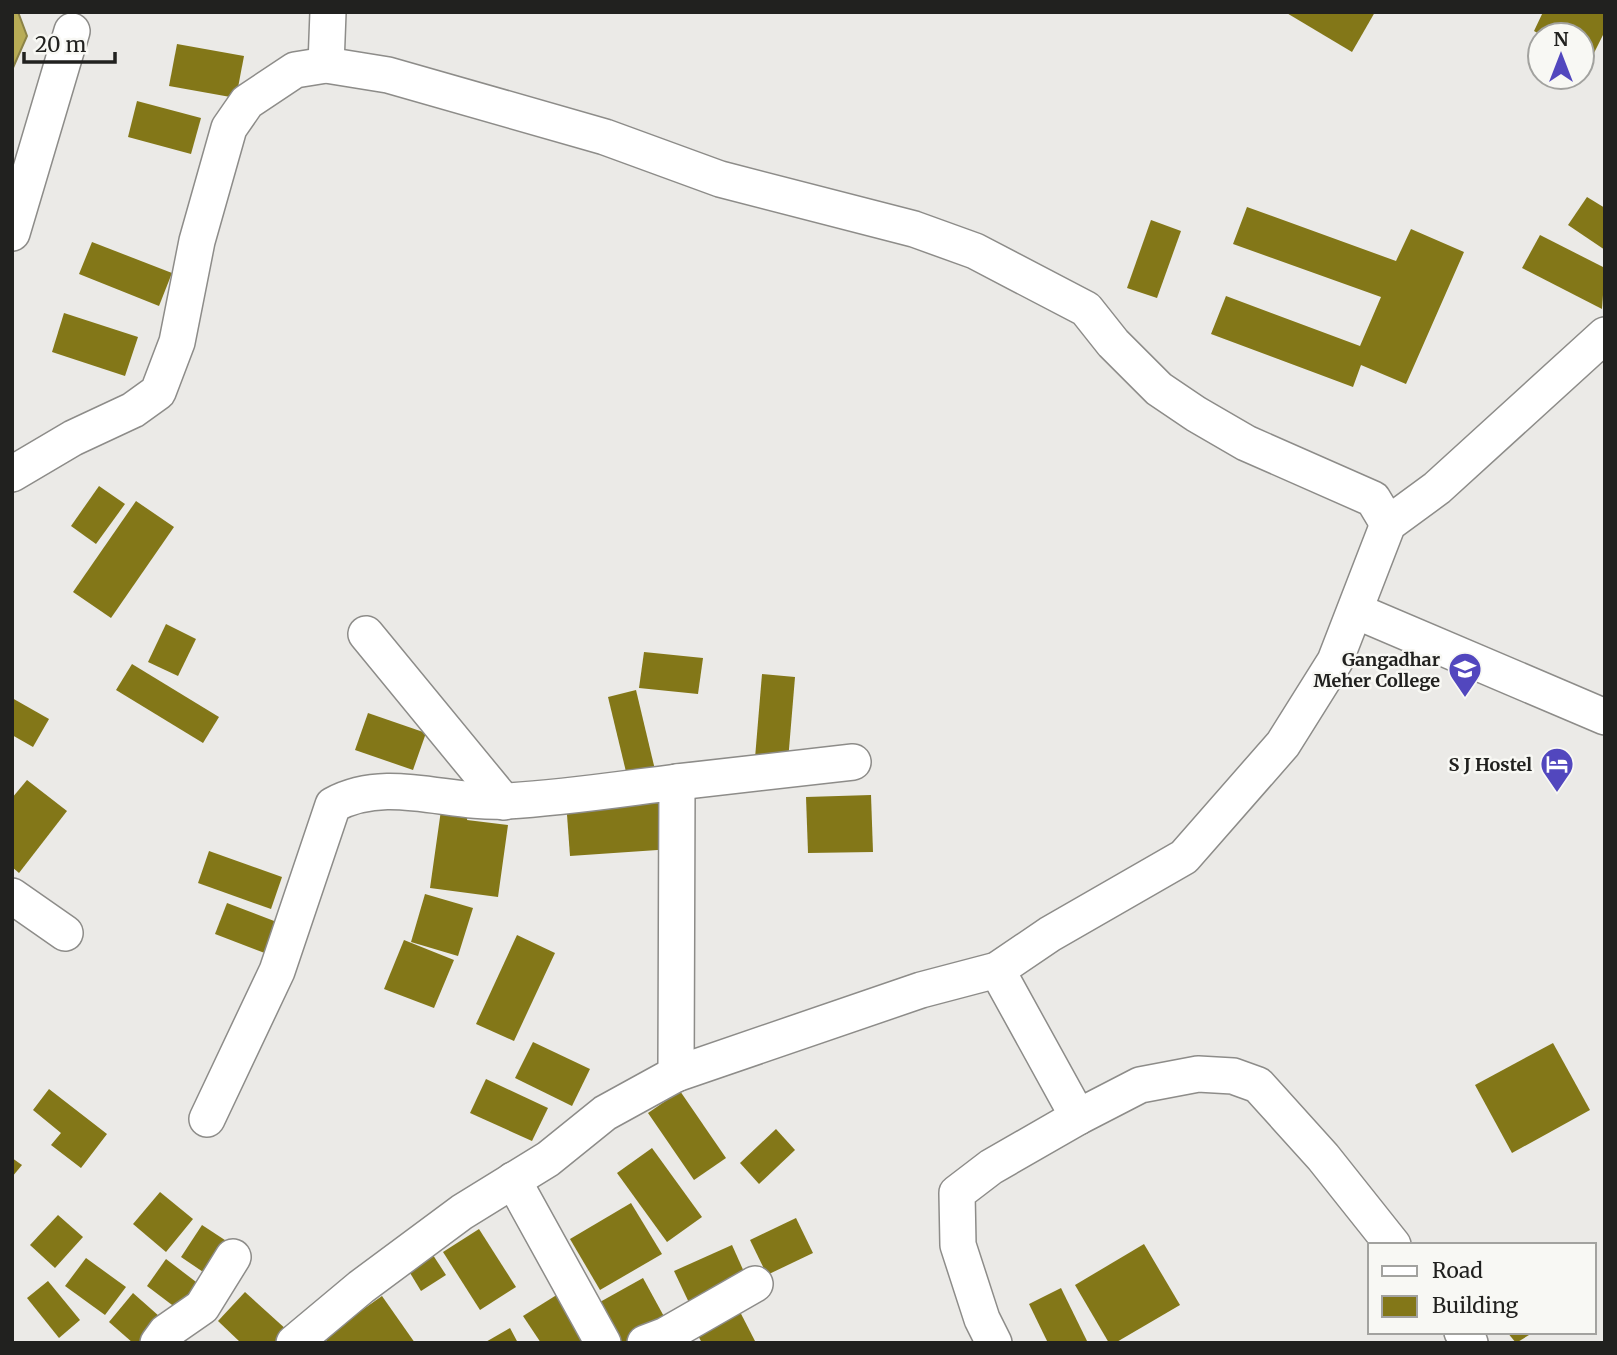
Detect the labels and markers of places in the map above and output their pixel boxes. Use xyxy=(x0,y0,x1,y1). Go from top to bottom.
place label: Gangadhar Meher College xyxy=(1313,648,1440,692)
school or university icon: Gangadhar Meher College xyxy=(1446,650,1484,699)
hotel icon: S J Hostel xyxy=(1538,745,1576,794)
place label: S J Hostel xyxy=(1449,753,1532,776)

